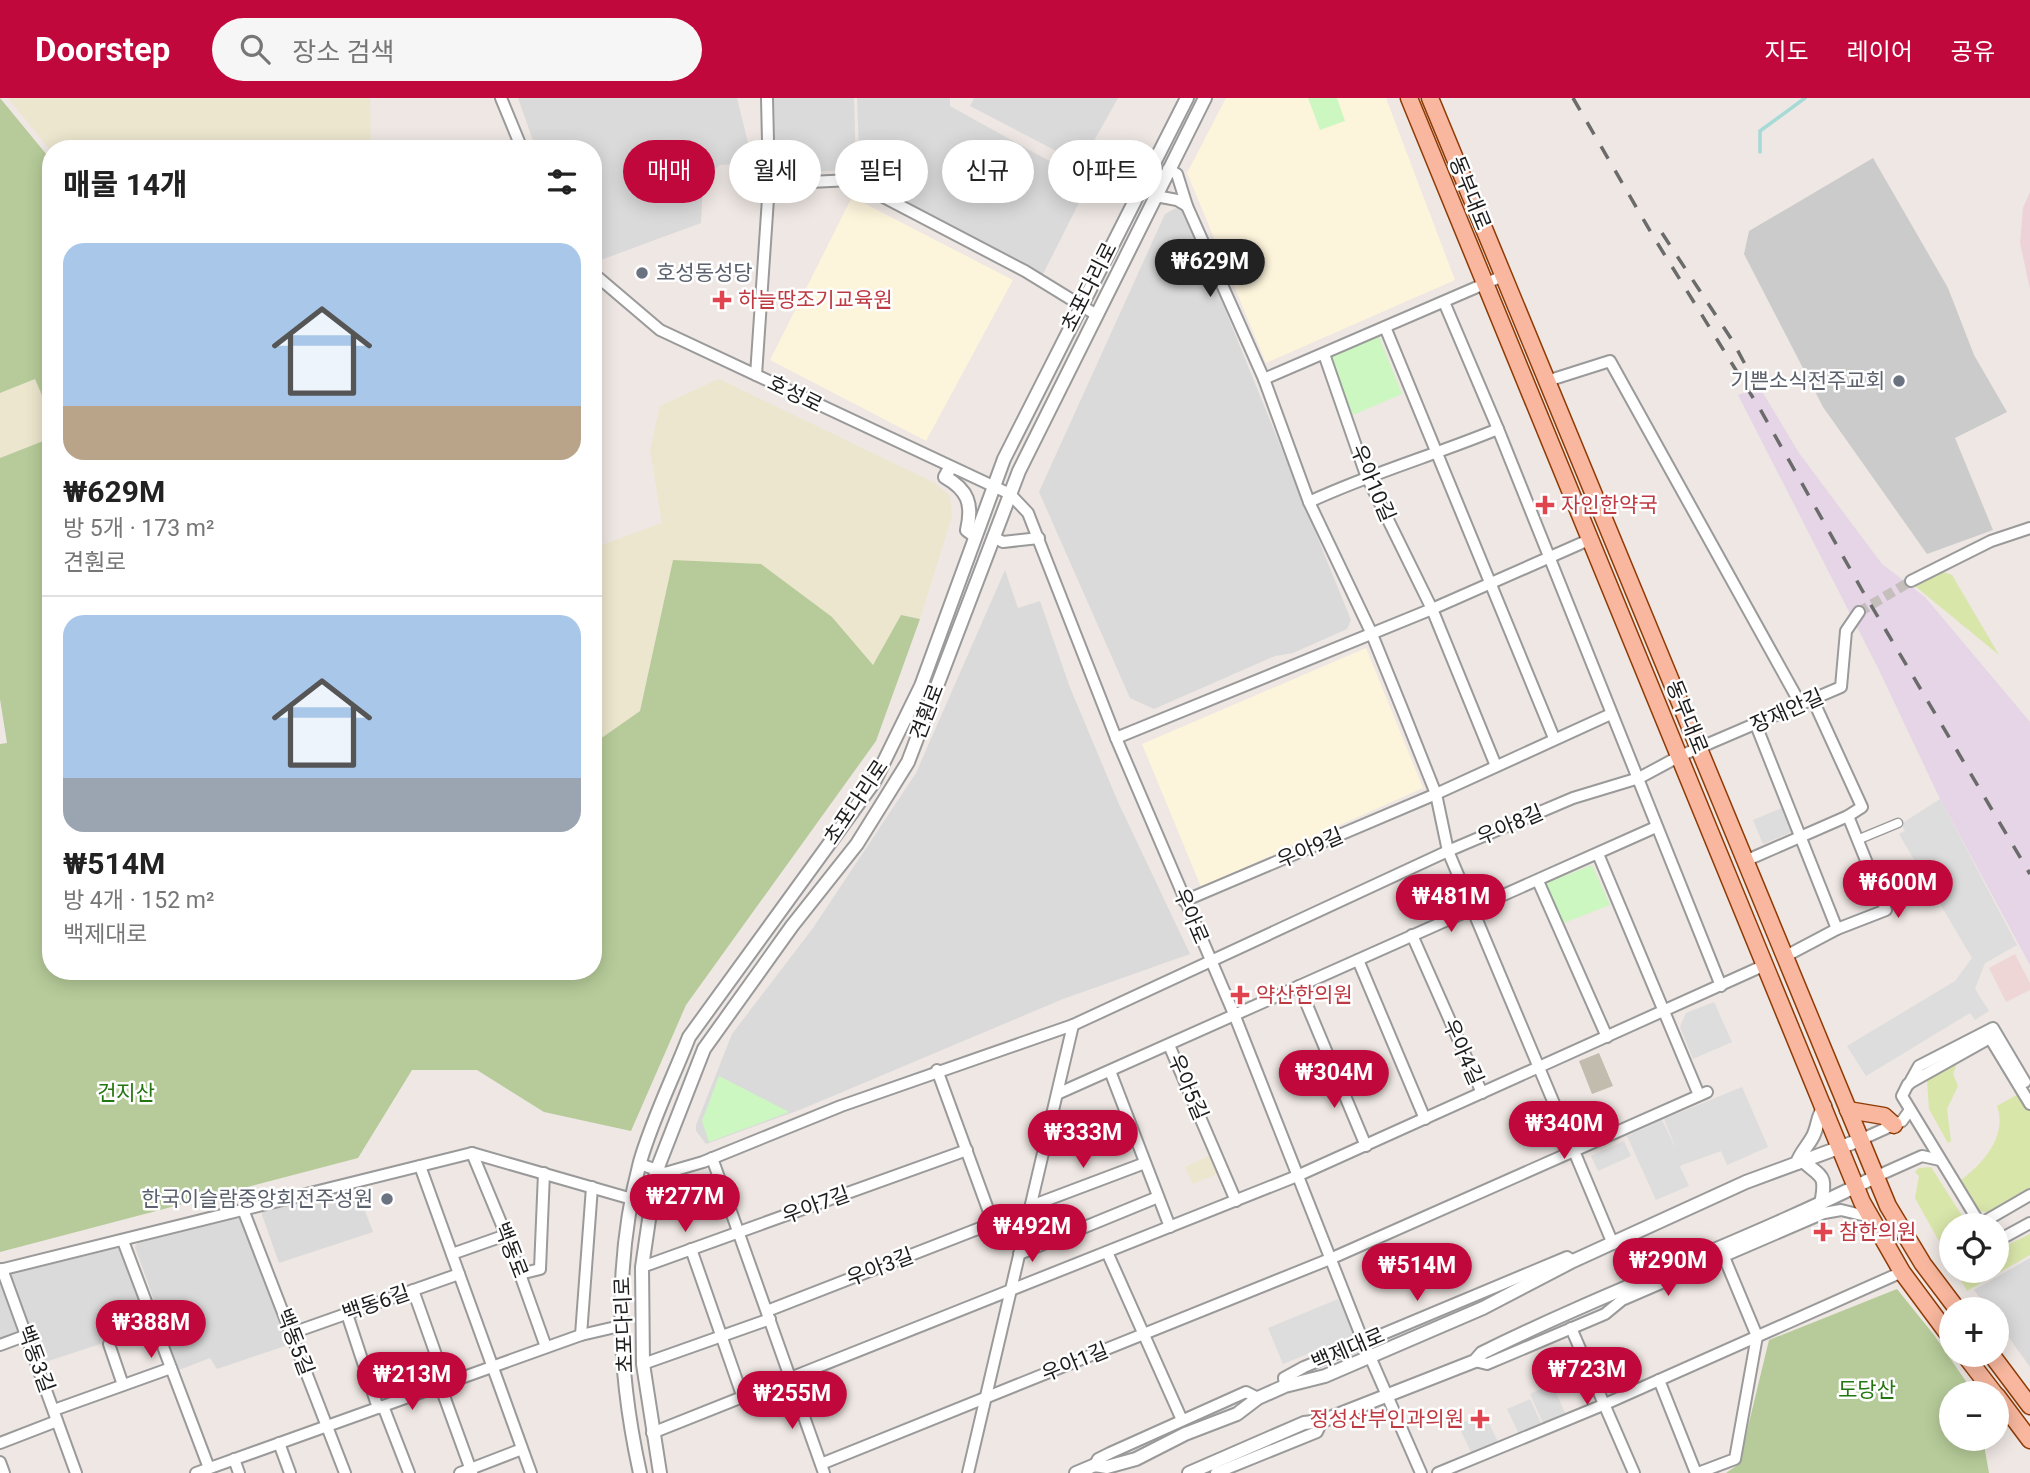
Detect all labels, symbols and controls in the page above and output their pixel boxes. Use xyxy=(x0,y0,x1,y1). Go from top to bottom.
search box xyxy=(212,18,702,81)
text: Doorstep xyxy=(35,30,170,69)
icon: search xyxy=(236,30,274,68)
text: 장소 검색 xyxy=(292,37,394,67)
text: 지도 xyxy=(1764,38,1809,66)
text: 레이어 xyxy=(1847,38,1913,66)
text: 공유 xyxy=(1951,38,1995,66)
chip: 매매 xyxy=(623,140,715,203)
chip: 월세 xyxy=(729,140,821,203)
chip: 필터 xyxy=(835,140,928,203)
chip: 신규 xyxy=(942,140,1034,203)
chip: 아파트 xyxy=(1048,140,1162,203)
street label: 동부대로 xyxy=(1444,153,1496,233)
icon: filters xyxy=(543,163,581,201)
text: 매물 14개 xyxy=(63,167,188,202)
street label: 초포다리로 xyxy=(1056,239,1122,335)
pin: ₩629M xyxy=(1161,240,1259,299)
text: ₩629M xyxy=(1171,248,1249,275)
place label: 호성동성당 xyxy=(656,261,753,285)
marker: 호성동성당 xyxy=(634,265,650,281)
icon: home xyxy=(259,288,385,414)
place label: 하늘땅조기교육원 xyxy=(738,288,893,312)
marker: 하늘땅조기교육원 xyxy=(712,290,732,310)
place label: 기쁜소식전주교회 xyxy=(1730,369,1885,393)
street label: 호성로 xyxy=(764,371,826,417)
marker: 기쁜소식전주교회 xyxy=(1891,373,1907,389)
street label: 우아10길 xyxy=(1346,441,1400,525)
text: ₩629M xyxy=(63,474,165,509)
place label: 자인한약국 xyxy=(1561,493,1658,517)
marker: 자인한약국 xyxy=(1535,495,1555,515)
text: 방 5개 · 173 m² xyxy=(63,515,214,542)
text: 견훤로 xyxy=(63,549,126,576)
icon: home xyxy=(259,660,385,786)
street label: 동부대로 xyxy=(1661,677,1713,757)
street label: 견훤로 xyxy=(905,681,949,743)
street label: 장재안길 xyxy=(1747,684,1827,738)
street label: 초포다리로 xyxy=(819,755,893,849)
street label: 우아8길 xyxy=(1473,800,1547,850)
street label: 우아9길 xyxy=(1273,823,1347,873)
text: ₩514M xyxy=(63,846,165,881)
pin: ₩600M xyxy=(1849,860,1947,920)
text: ₩600M xyxy=(1859,869,1937,896)
pin: ₩481M xyxy=(1402,874,1500,934)
text: ₩481M xyxy=(1412,883,1490,910)
street label: 우아로 xyxy=(1169,885,1213,947)
text: 방 4개 · 152 m² xyxy=(63,887,214,914)
text: 백제대로 xyxy=(63,921,148,948)
place label: 약산한의원 xyxy=(1256,983,1353,1007)
marker: 약산한의원 xyxy=(1230,985,1250,1005)
street label: 우아4길 xyxy=(1438,1015,1488,1089)
street label: 우아5길 xyxy=(1163,1050,1213,1124)
pin: ₩304M xyxy=(1285,1051,1383,1110)
text: ₩304M xyxy=(1295,1059,1373,1086)
park label: 건지산 xyxy=(97,1081,155,1105)
pin: ₩340M xyxy=(1515,1102,1613,1161)
pin: ₩333M xyxy=(1034,1110,1132,1170)
text: ₩340M xyxy=(1525,1110,1603,1137)
text: ₩333M xyxy=(1044,1119,1122,1146)
pin: ₩277M xyxy=(636,1174,734,1234)
street label: 우아7길 xyxy=(779,1182,853,1228)
text: ₩277M xyxy=(646,1183,724,1210)
place label: 한국이슬람중앙회전주성원 xyxy=(141,1187,373,1211)
marker: 한국이슬람중앙회전주성원 xyxy=(379,1191,395,1207)
pin: ₩492M xyxy=(983,1204,1081,1264)
text: ₩492M xyxy=(993,1213,1071,1240)
map controls xyxy=(1939,1213,2009,1451)
button: locate xyxy=(1939,1213,2009,1283)
street label: 백동로 xyxy=(489,1219,533,1281)
place label: 참한의원 xyxy=(1839,1220,1916,1244)
marker: 참한의원 xyxy=(1813,1222,1833,1242)
pin: ₩290M xyxy=(1619,1238,1717,1298)
street label: 우아3길 xyxy=(843,1243,917,1291)
pin: ₩514M xyxy=(1368,1244,1466,1303)
text: ₩290M xyxy=(1629,1247,1707,1274)
text: ₩514M xyxy=(1378,1252,1456,1279)
street label: 초포다리로 xyxy=(610,1276,638,1374)
street label: 백동6길 xyxy=(339,1280,413,1326)
button: + xyxy=(1939,1297,2009,1367)
pin: ₩388M xyxy=(102,1300,200,1360)
street label: 백동5길 xyxy=(271,1305,319,1379)
text: ₩388M xyxy=(112,1309,190,1336)
street label: 백동3길 xyxy=(13,1322,59,1396)
street label: 백제대로 xyxy=(1308,1323,1388,1375)
street label: 우아1길 xyxy=(1038,1338,1112,1386)
pin: ₩723M xyxy=(1538,1348,1636,1407)
pin: ₩213M xyxy=(363,1352,461,1412)
text: ₩723M xyxy=(1548,1356,1626,1383)
text: ₩213M xyxy=(373,1361,451,1388)
pin: ₩255M xyxy=(743,1372,841,1431)
park label: 도당산 xyxy=(1838,1378,1896,1402)
text: ₩255M xyxy=(753,1380,831,1407)
button: − xyxy=(1939,1381,2009,1451)
place label: 정성산부인과의원 xyxy=(1309,1407,1464,1431)
marker: 정성산부인과의원 xyxy=(1470,1409,1490,1429)

